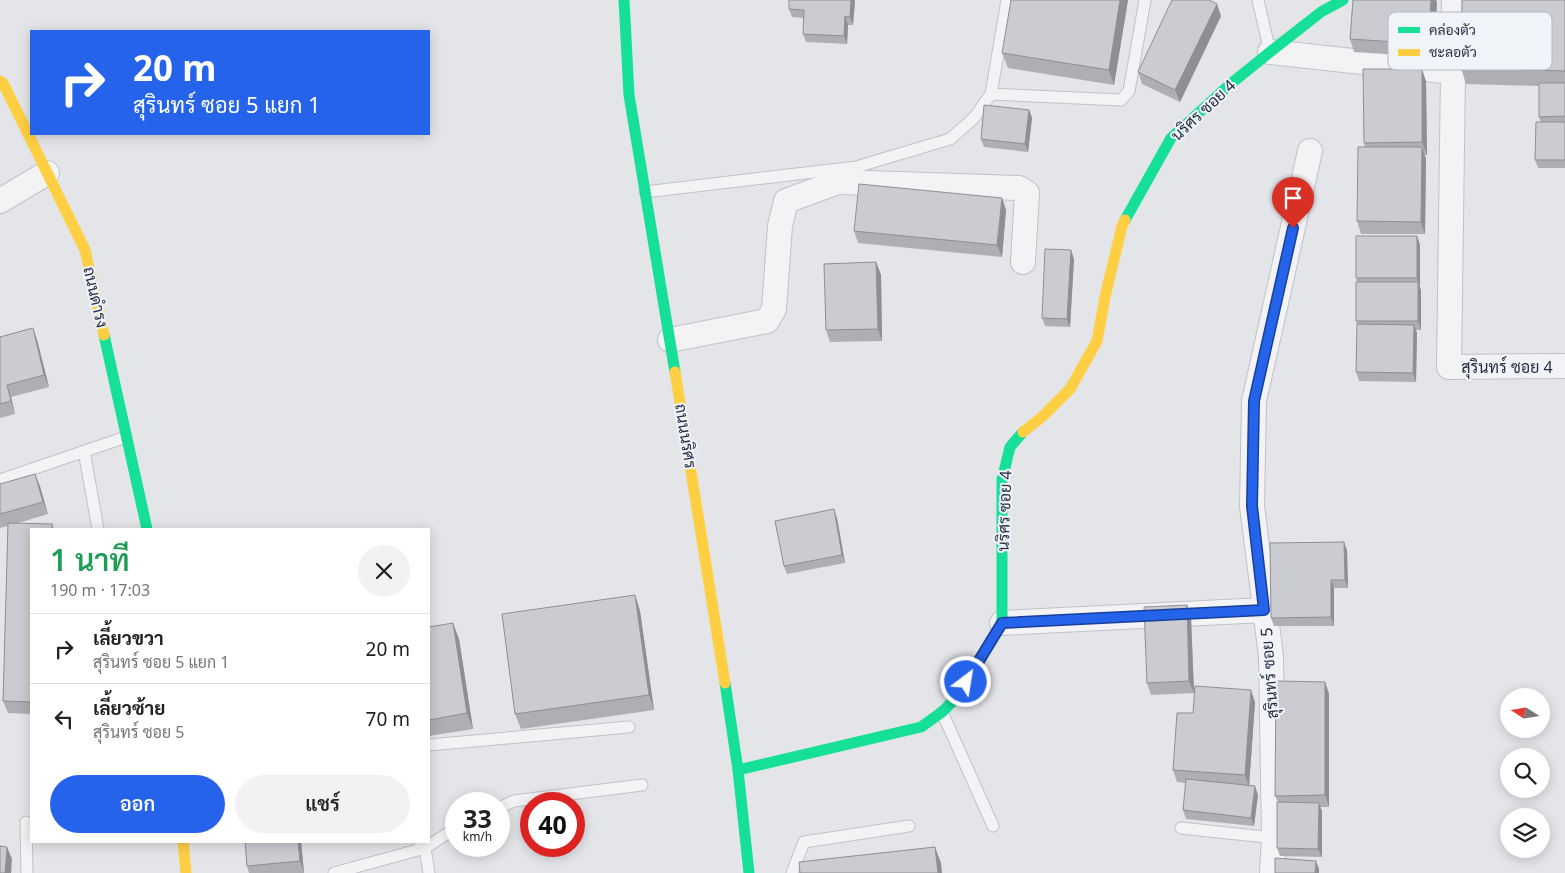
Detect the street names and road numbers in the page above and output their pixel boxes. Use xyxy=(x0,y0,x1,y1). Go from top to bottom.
street label: นริศร ซอย 4 xyxy=(1166,74,1240,146)
street label: ถนนดำรง xyxy=(78,264,114,330)
street label: สุรินทร์ ซอย 4 xyxy=(1461,355,1553,379)
street label: ถนนนริศร xyxy=(670,402,702,470)
street label: นริศร ซอย 4 xyxy=(992,470,1016,552)
street label: สุรินทร์ ซอย 5 xyxy=(1254,627,1284,719)

